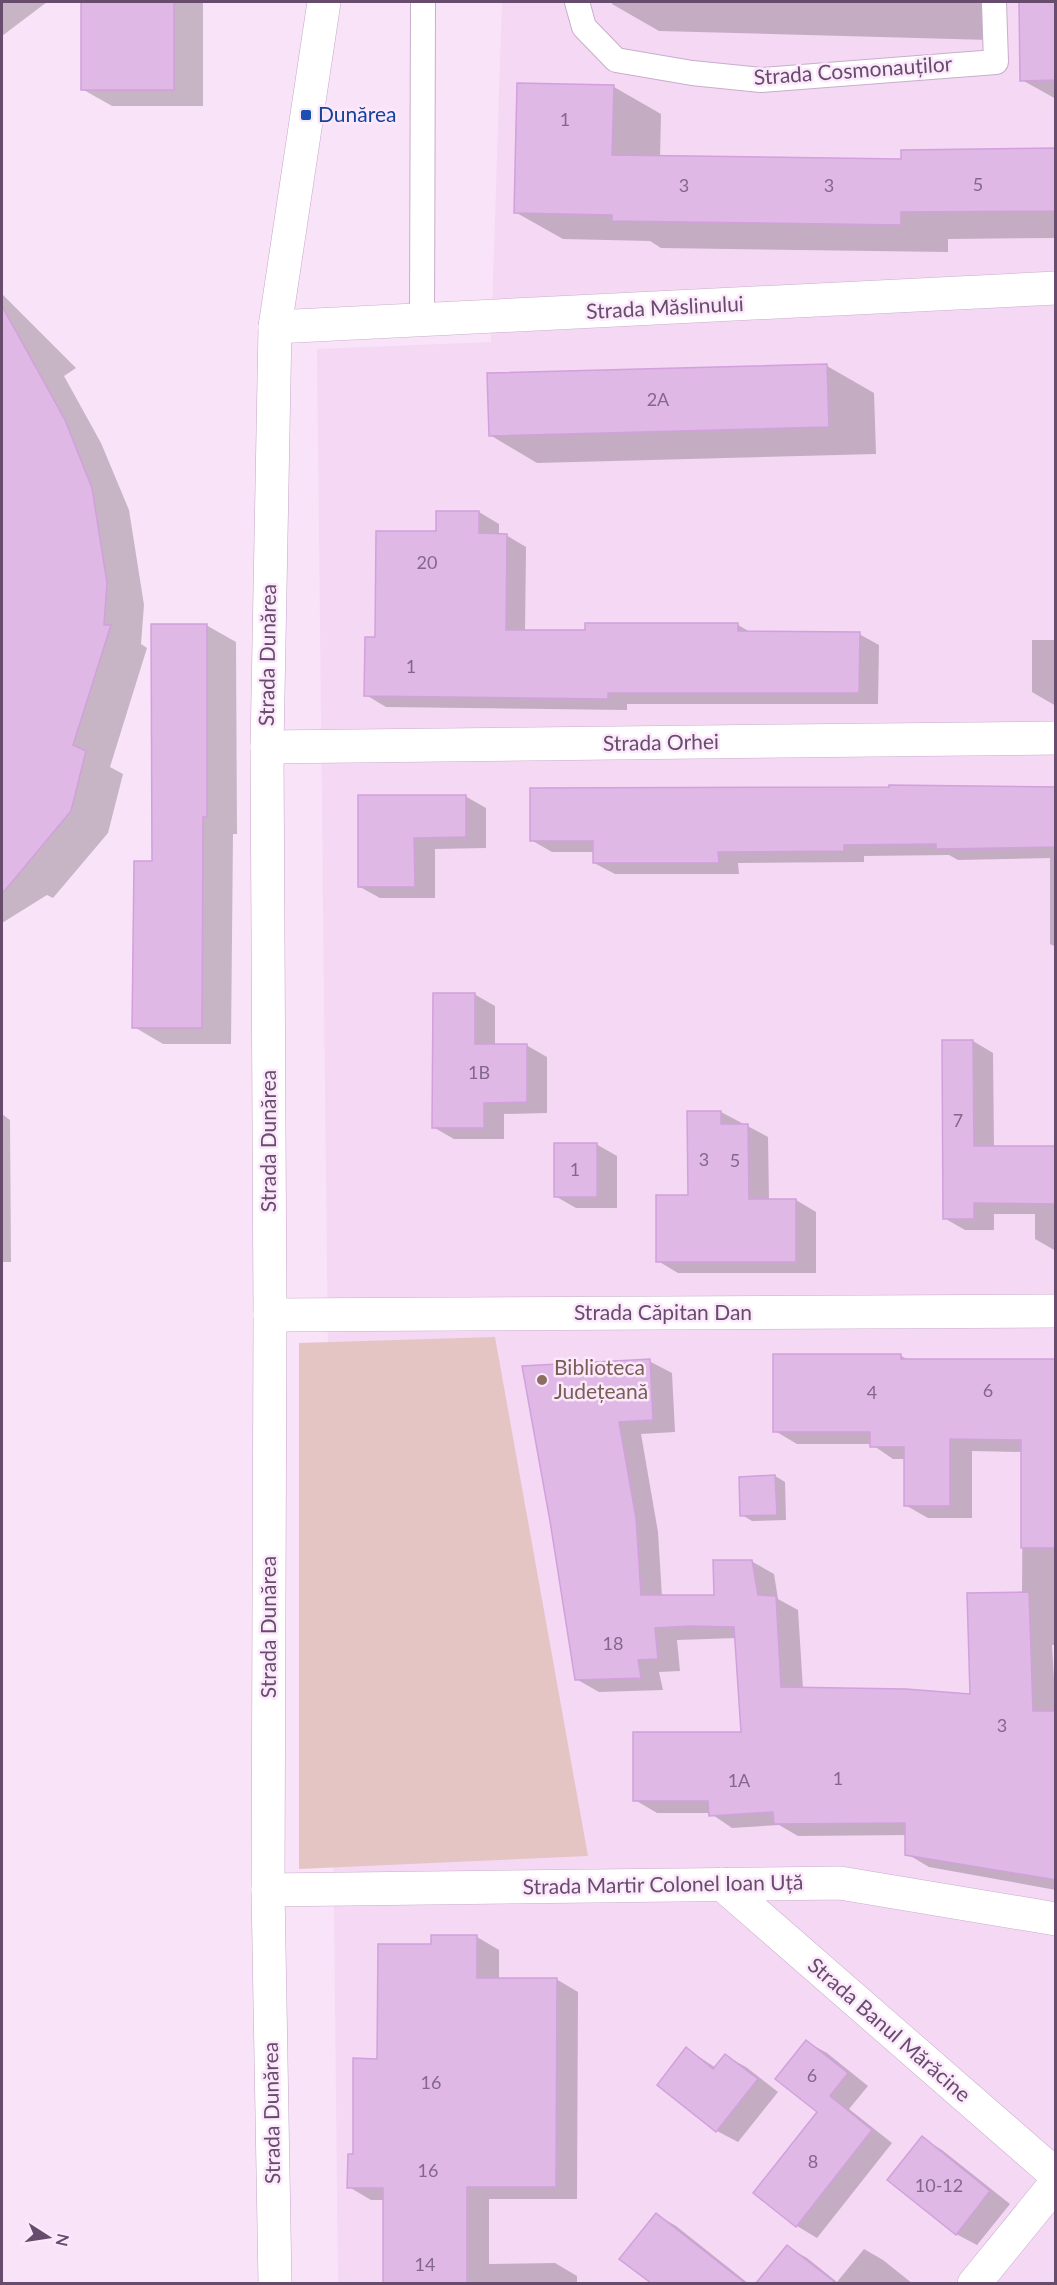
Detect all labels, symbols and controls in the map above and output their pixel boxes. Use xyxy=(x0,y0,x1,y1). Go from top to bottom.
street label: Strada Cosmonauților xyxy=(753,50,953,89)
place label: Dunărea xyxy=(318,101,396,126)
marker: Dunărea xyxy=(299,108,313,122)
house number: 1 xyxy=(560,108,570,130)
house number: 5 xyxy=(973,173,983,195)
house number: 3 xyxy=(679,174,689,196)
house number: 3 xyxy=(824,174,834,196)
street label: Strada Măslinului xyxy=(585,290,744,323)
house number: 2A xyxy=(647,388,670,410)
house number: 20 xyxy=(417,551,437,573)
street label: Strada Dunărea xyxy=(253,584,280,726)
house number: 1 xyxy=(406,655,416,677)
street label: Strada Orhei xyxy=(603,728,719,755)
house number: 1B xyxy=(468,1061,490,1083)
street label: Strada Dunărea xyxy=(255,1070,280,1212)
house number: 7 xyxy=(953,1109,963,1131)
house number: 3 xyxy=(699,1148,709,1170)
house number: 5 xyxy=(730,1149,740,1171)
house number: 1 xyxy=(570,1158,580,1180)
street label: Strada Căpitan Dan xyxy=(574,1299,752,1324)
place label: Biblioteca Județeană xyxy=(554,1354,648,1403)
marker: Biblioteca Județeană xyxy=(535,1373,549,1387)
house number: 6 xyxy=(983,1379,993,1401)
house number: 4 xyxy=(867,1381,877,1403)
street label: Strada Dunărea xyxy=(255,1556,280,1698)
house number: 18 xyxy=(603,1632,623,1654)
house number: 3 xyxy=(997,1714,1007,1736)
house number: 1 xyxy=(833,1767,843,1789)
house number: 1A xyxy=(728,1769,751,1791)
street label: Strada Martir Colonel Ioan Uță xyxy=(522,1869,803,1898)
street label: Strada Banul Mărăcine xyxy=(804,1952,976,2106)
street label: Strada Dunărea xyxy=(257,2042,284,2184)
house number: 6 xyxy=(807,2064,817,2086)
house number: 16 xyxy=(421,2071,441,2093)
house number: 8 xyxy=(808,2150,818,2172)
house number: 16 xyxy=(418,2159,438,2181)
house number: 10-12 xyxy=(915,2174,963,2196)
north arrow xyxy=(18,2207,78,2267)
text: N xyxy=(53,2232,74,2248)
house number: 14 xyxy=(415,2253,435,2275)

